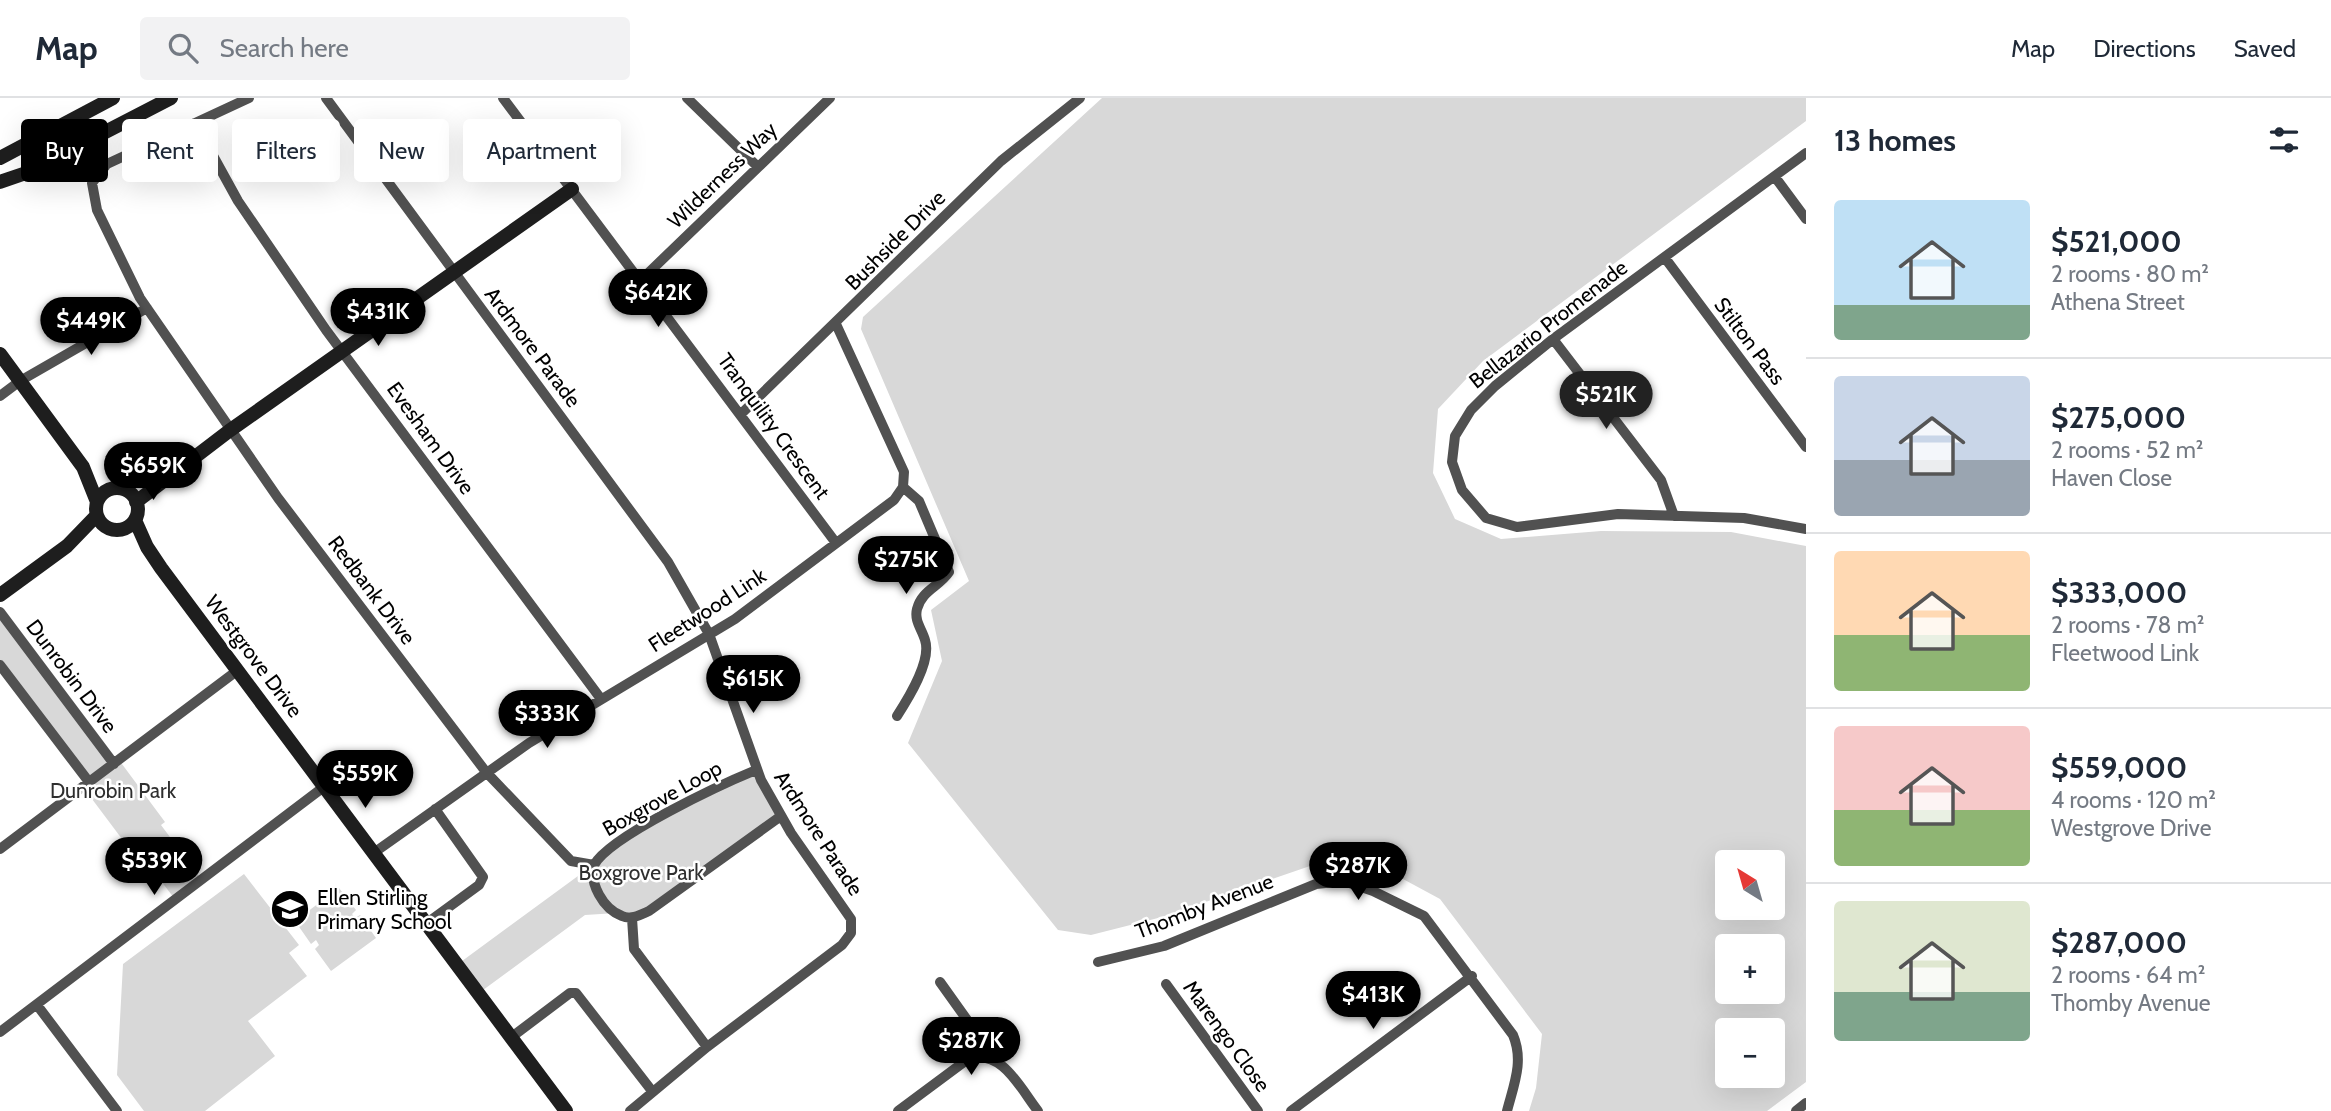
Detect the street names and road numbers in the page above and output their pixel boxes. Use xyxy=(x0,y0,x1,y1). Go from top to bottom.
street label: Wilderness Way xyxy=(662,116,782,233)
street label: Bushside Drive xyxy=(840,185,950,295)
street label: Bellazario Promenade xyxy=(1464,254,1632,394)
street label: Ardmore Parade xyxy=(480,282,586,412)
street label: Stilton Pass xyxy=(1709,293,1791,390)
street label: Tranquility Crescent xyxy=(713,348,835,504)
street label: Evesham Drive xyxy=(382,377,480,499)
street label: Redbank Drive xyxy=(323,531,421,649)
street label: Fleetwood Link xyxy=(644,562,771,657)
street label: Westgrove Drive xyxy=(200,590,308,722)
street label: Dunrobin Drive xyxy=(21,614,123,738)
street label: Boxgrove Loop xyxy=(598,755,726,841)
street label: Ardmore Parade xyxy=(769,766,869,900)
street label: Thomby Avenue xyxy=(1131,868,1277,944)
street label: Marengo Close xyxy=(1178,976,1276,1097)

